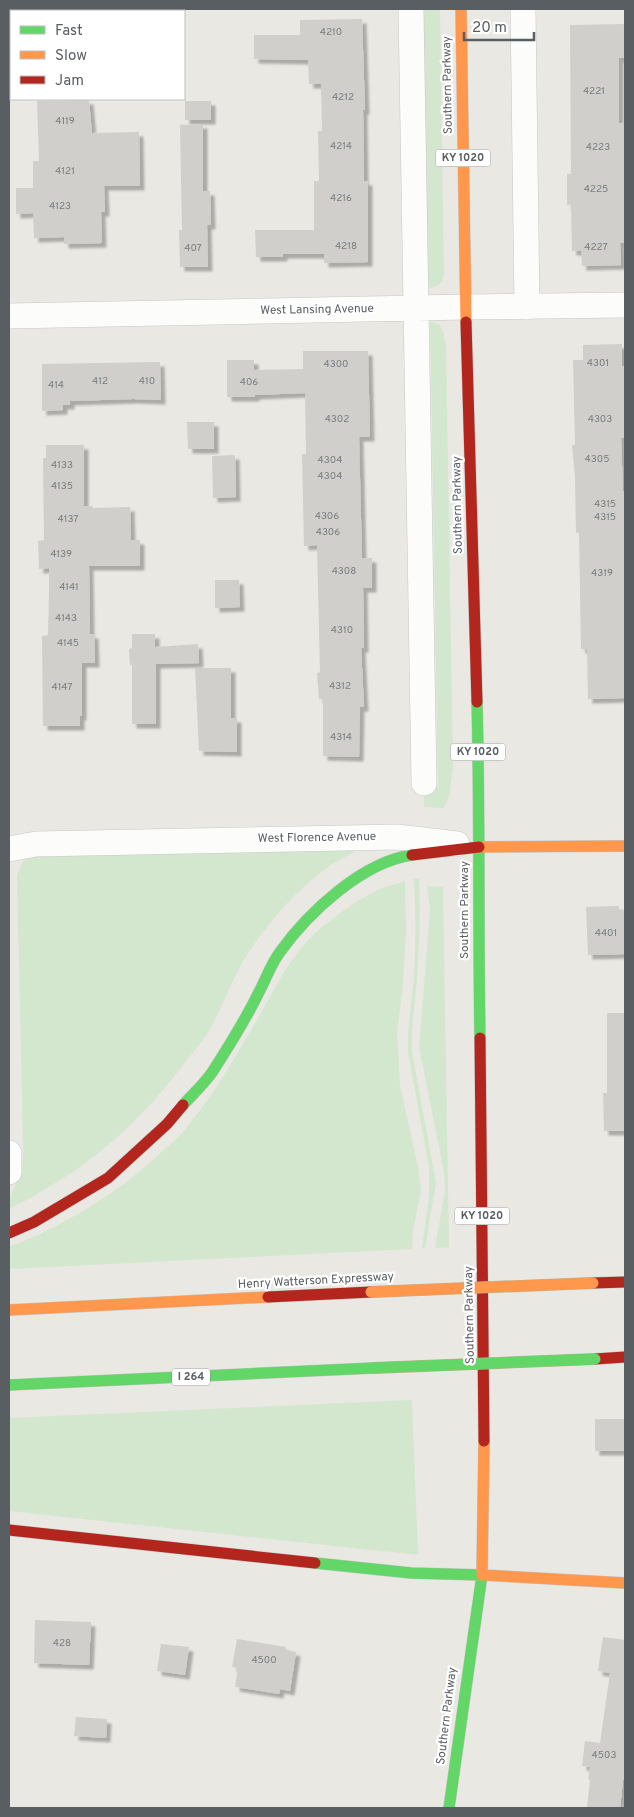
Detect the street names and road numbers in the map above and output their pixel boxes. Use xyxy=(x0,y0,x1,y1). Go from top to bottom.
street label: Southern Parkway xyxy=(439,36,457,134)
road number: KY 1020 xyxy=(436,150,490,167)
street label: West Lansing Avenue xyxy=(260,301,374,319)
street label: Southern Parkway xyxy=(449,456,467,554)
road number: KY 1020 xyxy=(450,744,506,760)
street label: West Florence Avenue xyxy=(258,829,376,847)
street label: Southern Parkway xyxy=(457,861,473,959)
road number: KY 1020 xyxy=(454,1208,510,1224)
street label: Southern Parkway xyxy=(461,1266,479,1364)
street label: Henry Watterson Expressway xyxy=(238,1269,394,1293)
road number: I 264 xyxy=(172,1368,210,1385)
street label: Southern Parkway xyxy=(433,1666,461,1766)

